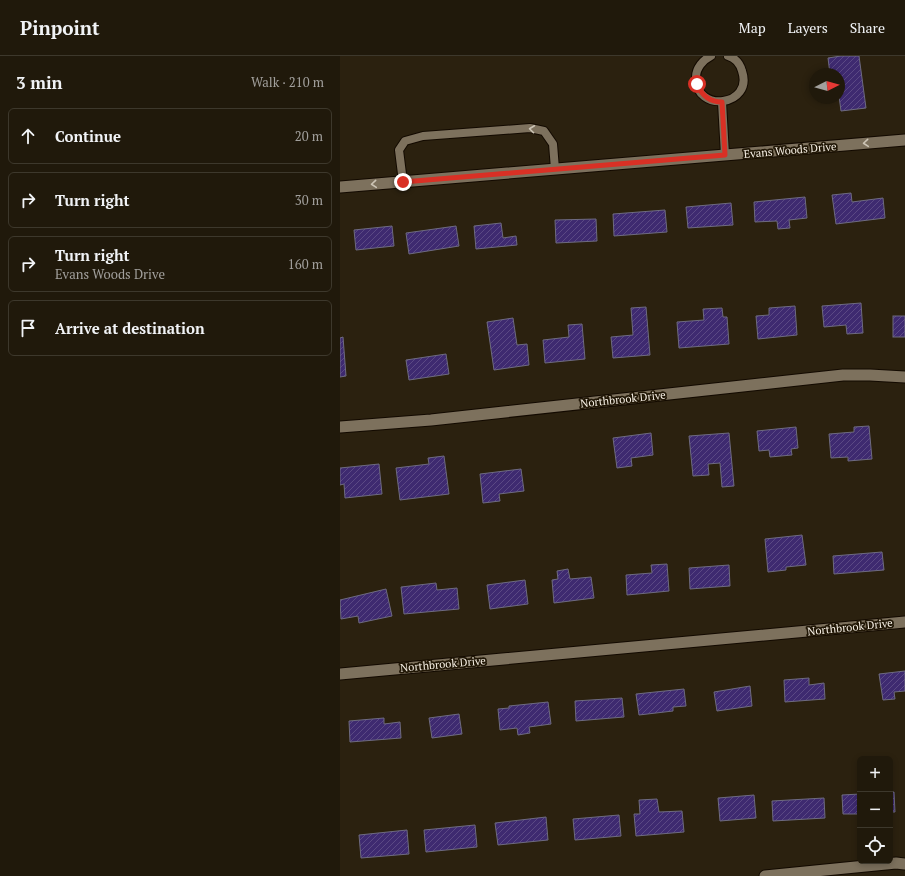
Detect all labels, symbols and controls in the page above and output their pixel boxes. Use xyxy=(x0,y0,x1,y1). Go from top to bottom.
text: Pinpoint xyxy=(20,15,100,40)
text: Map xyxy=(739,18,766,37)
text: Layers xyxy=(788,18,828,37)
text: Share xyxy=(850,18,885,37)
north arrow xyxy=(809,68,845,104)
text: 3 min xyxy=(16,71,63,94)
text: Walk · 210 m xyxy=(251,73,324,91)
route start xyxy=(688,75,706,93)
icon: ahead xyxy=(17,125,39,147)
one-way arrow xyxy=(529,125,535,134)
text: Continue xyxy=(55,126,121,146)
text: 20 m xyxy=(295,127,323,145)
street label: Evans Woods Drive xyxy=(743,139,837,161)
one-way arrow xyxy=(863,139,869,148)
route end xyxy=(394,173,412,191)
one-way arrow xyxy=(371,180,377,189)
icon: right xyxy=(17,189,39,211)
text: Turn right xyxy=(55,190,130,210)
text: 30 m xyxy=(295,191,323,209)
text: Turn right xyxy=(55,245,130,265)
icon: right xyxy=(17,253,39,275)
text: 160 m xyxy=(288,255,323,273)
text: Evans Woods Drive xyxy=(55,265,165,283)
icon: arrive xyxy=(17,317,39,339)
text: Arrive at destination xyxy=(55,318,205,338)
street label: Northbrook Drive xyxy=(580,388,667,410)
street label: Northbrook Drive xyxy=(807,616,894,638)
street label: Northbrook Drive xyxy=(400,653,487,675)
map controls xyxy=(857,756,893,864)
button: + xyxy=(857,756,893,792)
button: − xyxy=(857,792,893,828)
button: locate xyxy=(857,828,893,864)

